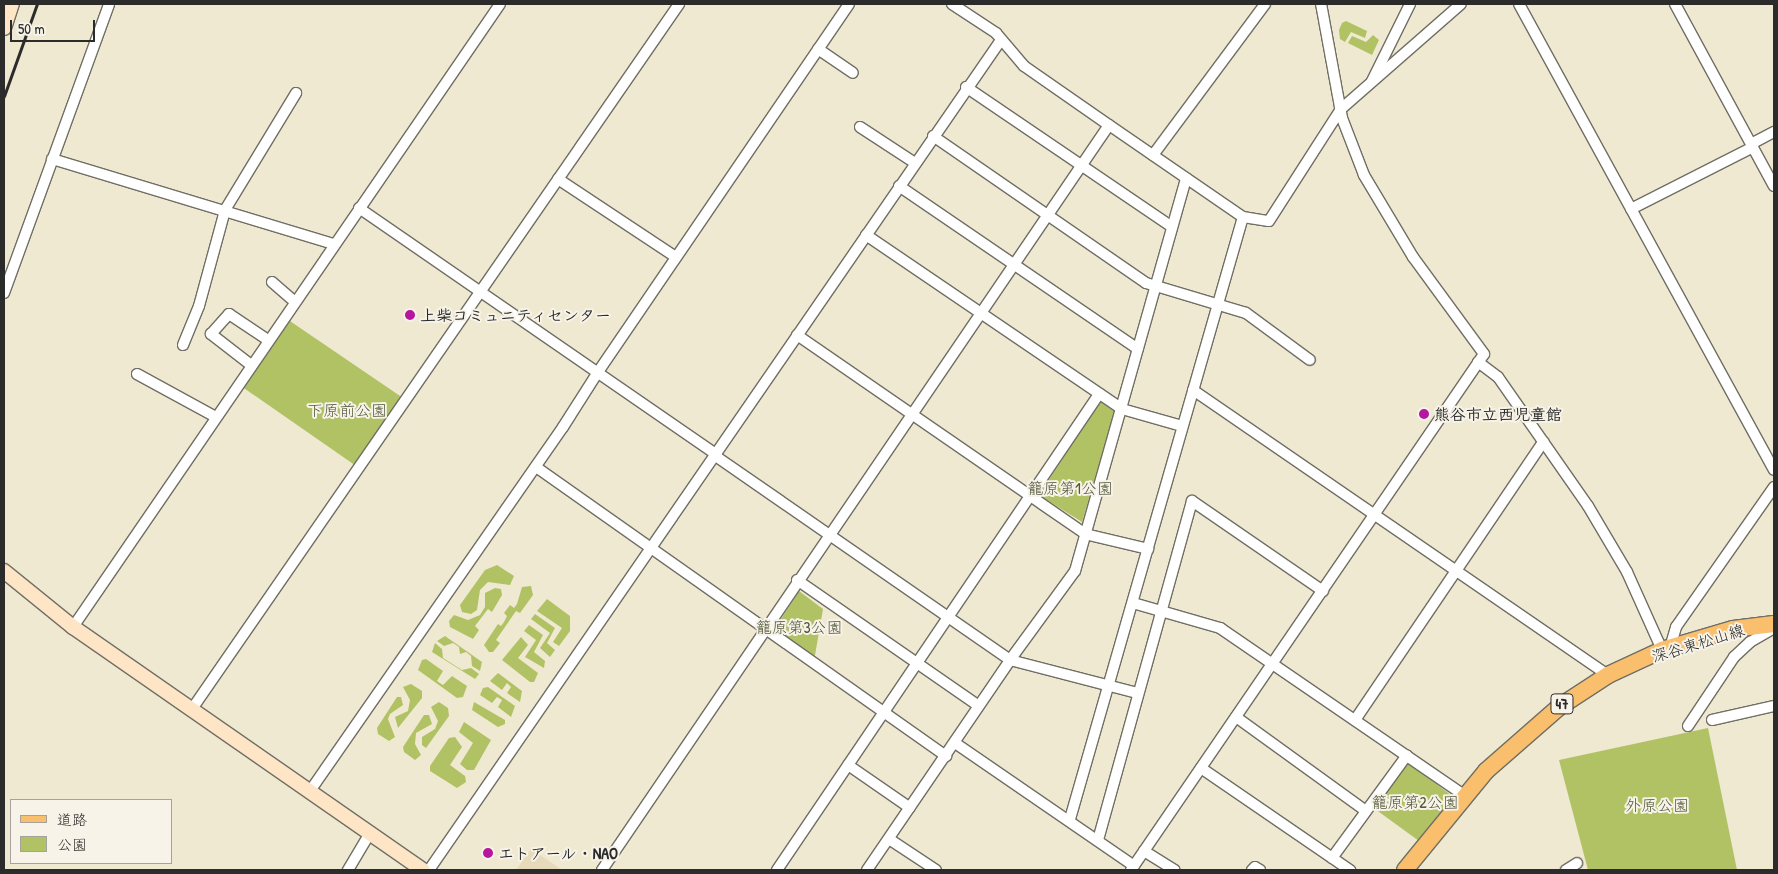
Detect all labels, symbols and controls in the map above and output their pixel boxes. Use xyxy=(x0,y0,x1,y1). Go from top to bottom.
scale bar xyxy=(12,10,98,42)
text: 50 m xyxy=(18,18,45,39)
place label: 上柴コミュニティセンター xyxy=(420,305,612,325)
marker: 上柴コミュニティセンター xyxy=(404,309,416,321)
park label: 下原前公園 xyxy=(307,400,387,420)
place label: 熊谷市立西児童館 xyxy=(1434,404,1562,424)
marker: 熊谷市立西児童館 xyxy=(1418,408,1430,420)
park label: 籠原第1公園 xyxy=(1027,478,1113,498)
park label: 籠原第3公園 xyxy=(755,617,843,637)
street label: 深谷東松山線 xyxy=(1649,620,1747,666)
road number: 47 xyxy=(1550,692,1574,716)
park label: 籠原第2公園 xyxy=(1371,792,1459,812)
park label: 外原公園 xyxy=(1625,795,1689,815)
legend xyxy=(10,799,172,864)
text: 道路 xyxy=(57,809,87,830)
text: 公園 xyxy=(57,834,87,855)
place label: エトアール・NAO xyxy=(498,843,619,863)
marker: エトアール・NAO xyxy=(482,847,494,859)

